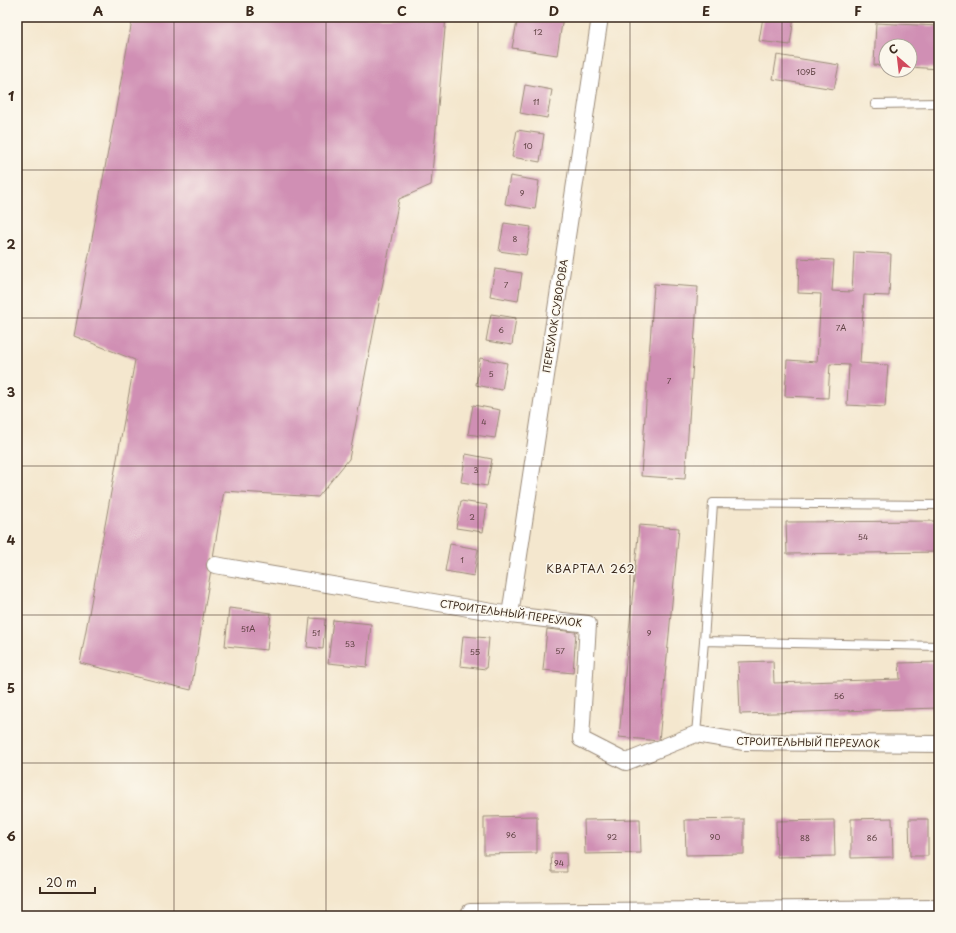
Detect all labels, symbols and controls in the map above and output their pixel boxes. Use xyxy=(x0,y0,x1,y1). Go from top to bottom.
text: A xyxy=(93,1,103,20)
text: B xyxy=(246,1,255,20)
text: C xyxy=(397,1,407,20)
text: D xyxy=(549,1,559,20)
text: E xyxy=(702,1,710,20)
text: F xyxy=(854,1,862,20)
house number: 12 xyxy=(533,26,543,38)
north arrow xyxy=(878,38,918,78)
text: С xyxy=(885,39,901,58)
house number: 109Б xyxy=(796,66,816,78)
text: 1 xyxy=(8,86,14,105)
house number: 11 xyxy=(533,96,539,108)
house number: 10 xyxy=(523,140,533,152)
house number: 9 xyxy=(520,187,525,199)
house number: 8 xyxy=(513,233,518,245)
text: 2 xyxy=(6,234,16,253)
street label: ПЕРЕУЛОК СУВОРОВА xyxy=(538,258,571,374)
house number: 7 xyxy=(504,279,509,291)
house number: 7А xyxy=(836,322,846,334)
house number: 6 xyxy=(498,324,504,336)
house number: 5 xyxy=(488,368,494,380)
house number: 7 xyxy=(667,375,672,387)
text: 3 xyxy=(7,382,16,401)
house number: 4 xyxy=(481,416,487,428)
house number: 3 xyxy=(473,464,479,476)
house number: 2 xyxy=(469,511,475,523)
text: 4 xyxy=(7,530,16,549)
house number: 54 xyxy=(858,531,868,543)
house number: 1 xyxy=(460,554,464,566)
district label: КВАРТАЛ 262 xyxy=(546,560,636,577)
street label: СТРОИТЕЛЬНЫЙ ПЕРЕУЛОК xyxy=(439,595,584,630)
house number: 51А xyxy=(241,623,255,635)
house number: 51 xyxy=(312,627,321,639)
house number: 9 xyxy=(647,627,652,639)
house number: 53 xyxy=(345,638,355,650)
house number: 57 xyxy=(555,645,565,657)
house number: 55 xyxy=(470,646,480,658)
text: 5 xyxy=(7,678,15,697)
house number: 56 xyxy=(834,690,845,702)
street label: СТРОИТЕЛЬНЫЙ ПЕРЕУЛОК xyxy=(736,733,880,750)
text: 6 xyxy=(6,826,16,845)
house number: 96 xyxy=(506,829,516,841)
house number: 92 xyxy=(607,831,617,843)
house number: 90 xyxy=(710,831,720,843)
house number: 88 xyxy=(800,832,810,844)
house number: 86 xyxy=(867,832,878,844)
house number: 94 xyxy=(554,857,564,869)
scale bar xyxy=(40,869,95,895)
text: 20 m xyxy=(46,873,77,891)

